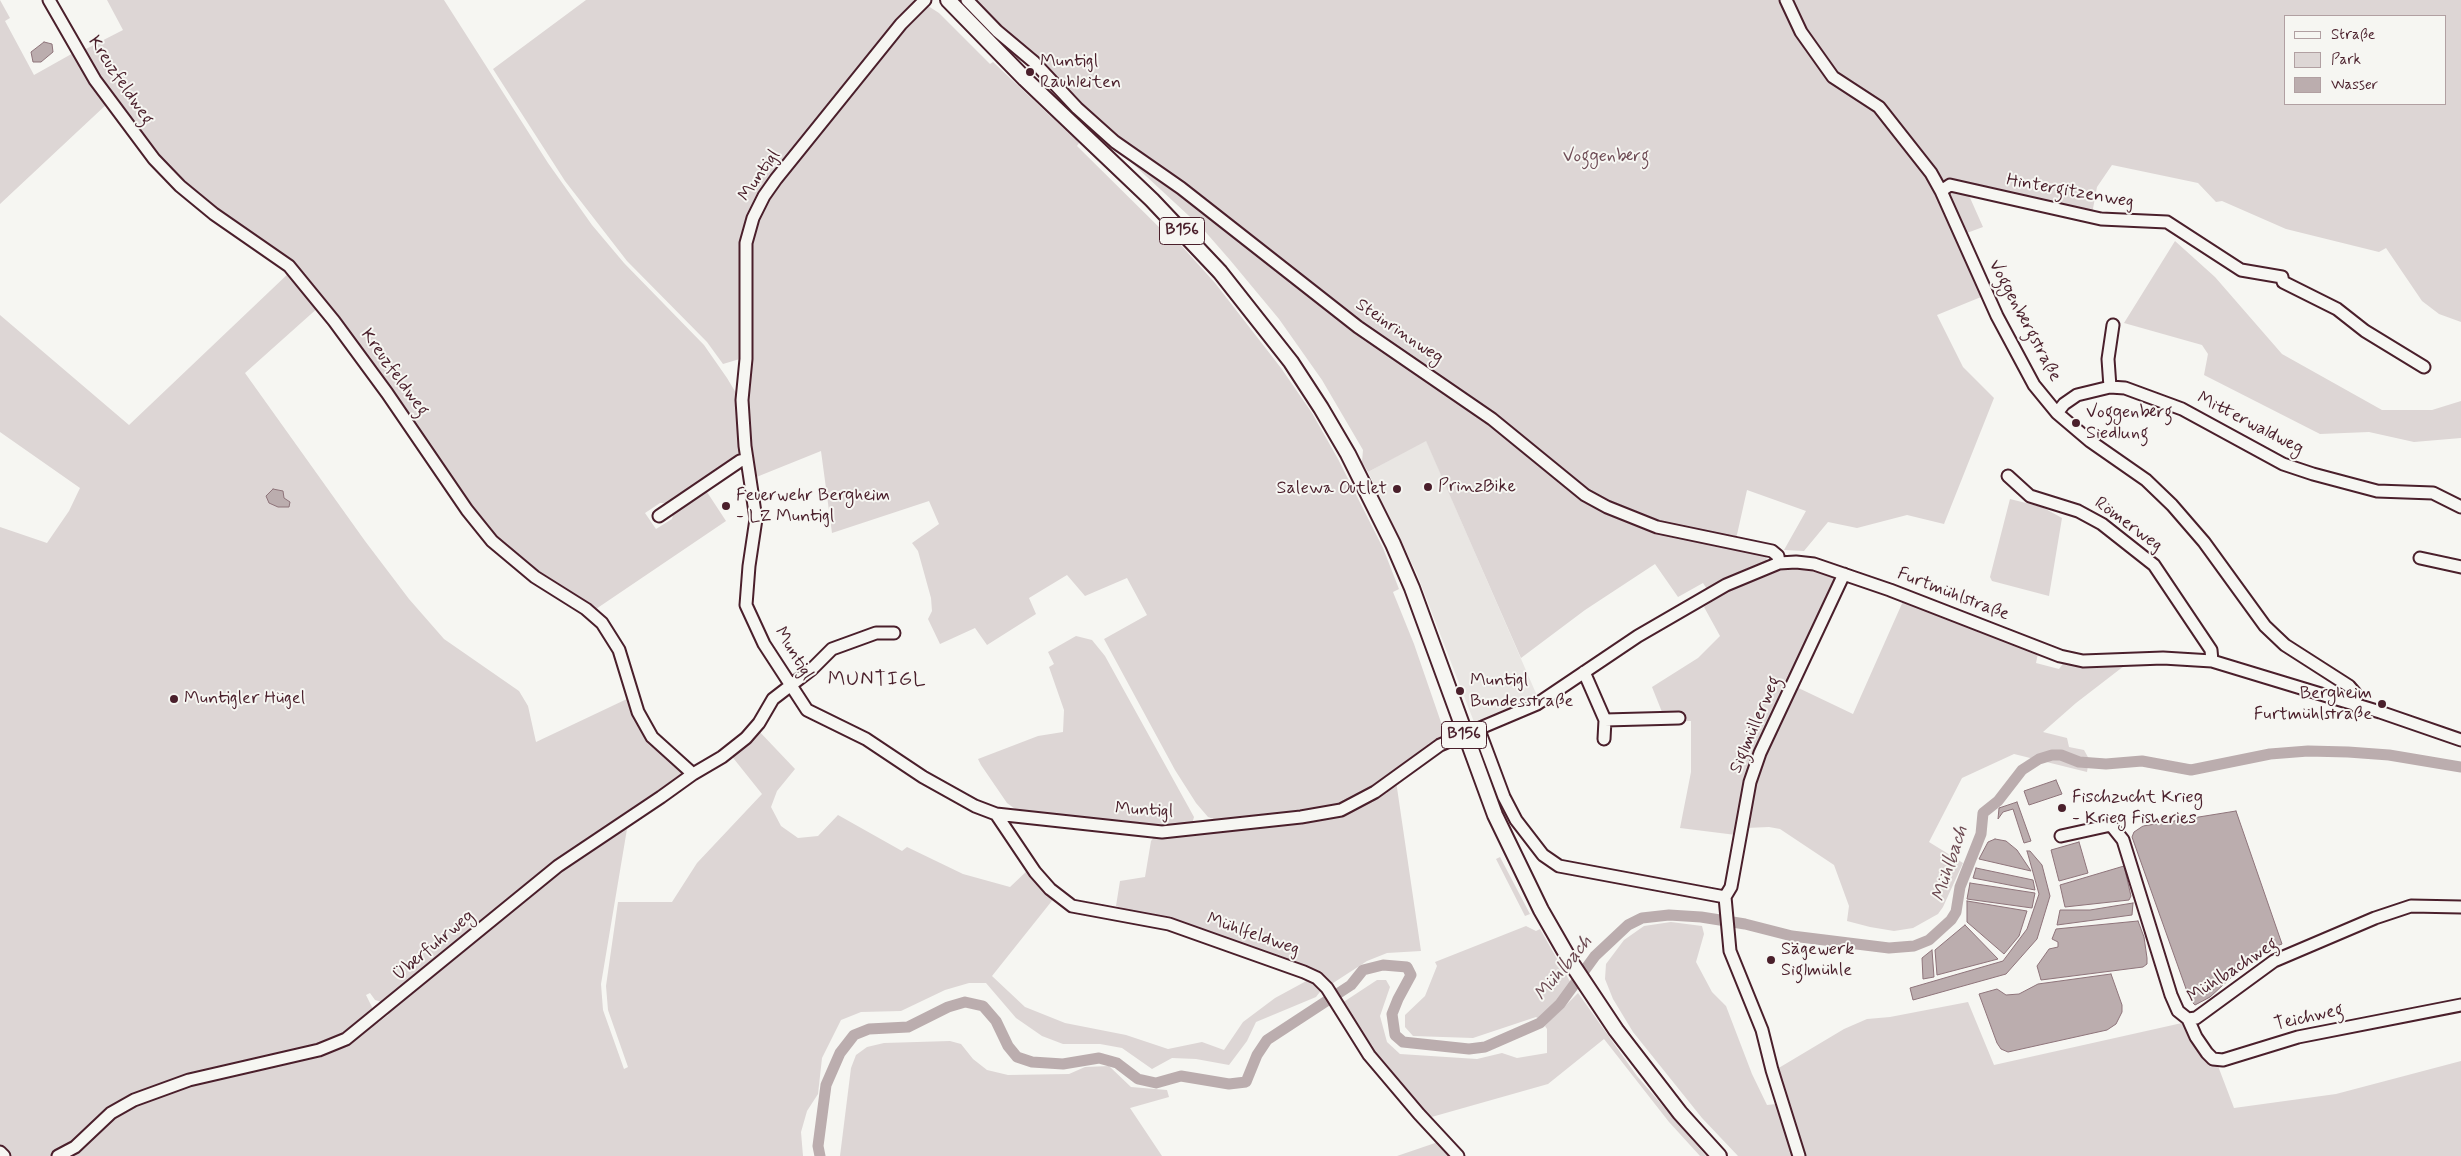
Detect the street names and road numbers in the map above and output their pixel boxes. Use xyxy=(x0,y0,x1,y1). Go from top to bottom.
street label: Kreuzfeldweg xyxy=(82,32,158,130)
street label: Muntigl xyxy=(735,146,785,206)
street label: Hintergitzenweg xyxy=(2005,170,2135,214)
road number: B156 xyxy=(1160,218,1204,245)
street label: Voggenbergstraße xyxy=(1983,256,2065,386)
street label: Steinrinnweg xyxy=(1351,295,1447,369)
street label: Kreuzfeldweg xyxy=(355,325,433,421)
street label: Mitterwaldweg xyxy=(2193,388,2307,460)
street label: Römerweg xyxy=(2090,493,2166,557)
street label: Furtmühlstraße xyxy=(1894,564,2012,626)
street label: Muntigl xyxy=(769,624,817,684)
street label: Siglmüllerweg xyxy=(1726,673,1786,777)
road number: B156 xyxy=(1442,722,1486,748)
street label: Muntigl xyxy=(1114,799,1174,823)
street label: Überfuhrweg xyxy=(389,906,479,986)
street label: Mühlfeldweg xyxy=(1204,909,1302,961)
street label: Mühlbachweg xyxy=(2184,934,2282,1008)
street label: Teichweg xyxy=(2272,1000,2346,1036)

